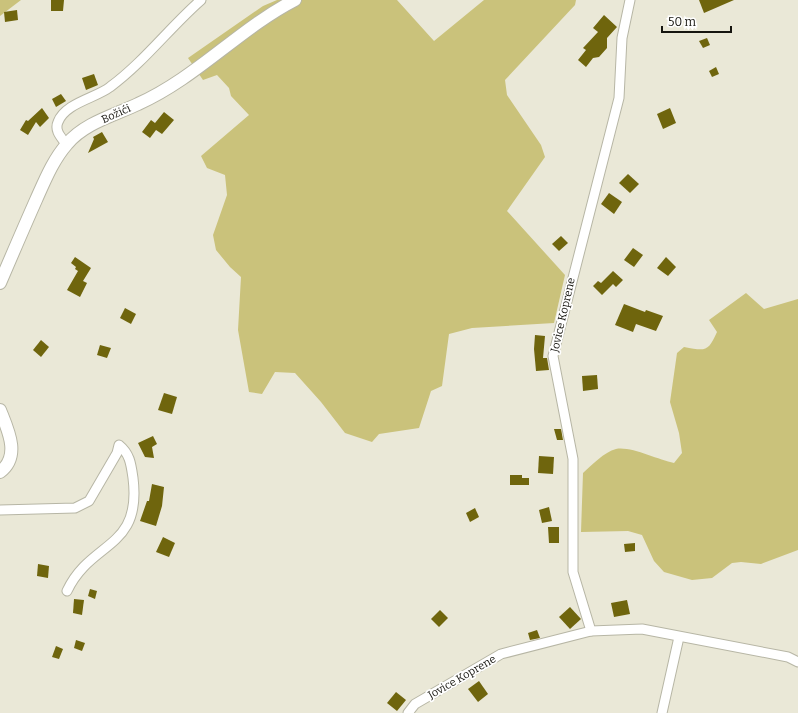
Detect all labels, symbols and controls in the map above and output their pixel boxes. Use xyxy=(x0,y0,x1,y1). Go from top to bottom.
scale bar xyxy=(662,8,731,34)
text: 50 m xyxy=(668,15,697,29)
street label: Božići xyxy=(99,102,133,126)
street label: Jovice Koprene xyxy=(548,276,578,355)
street label: Jovice Koprene xyxy=(425,652,498,702)

